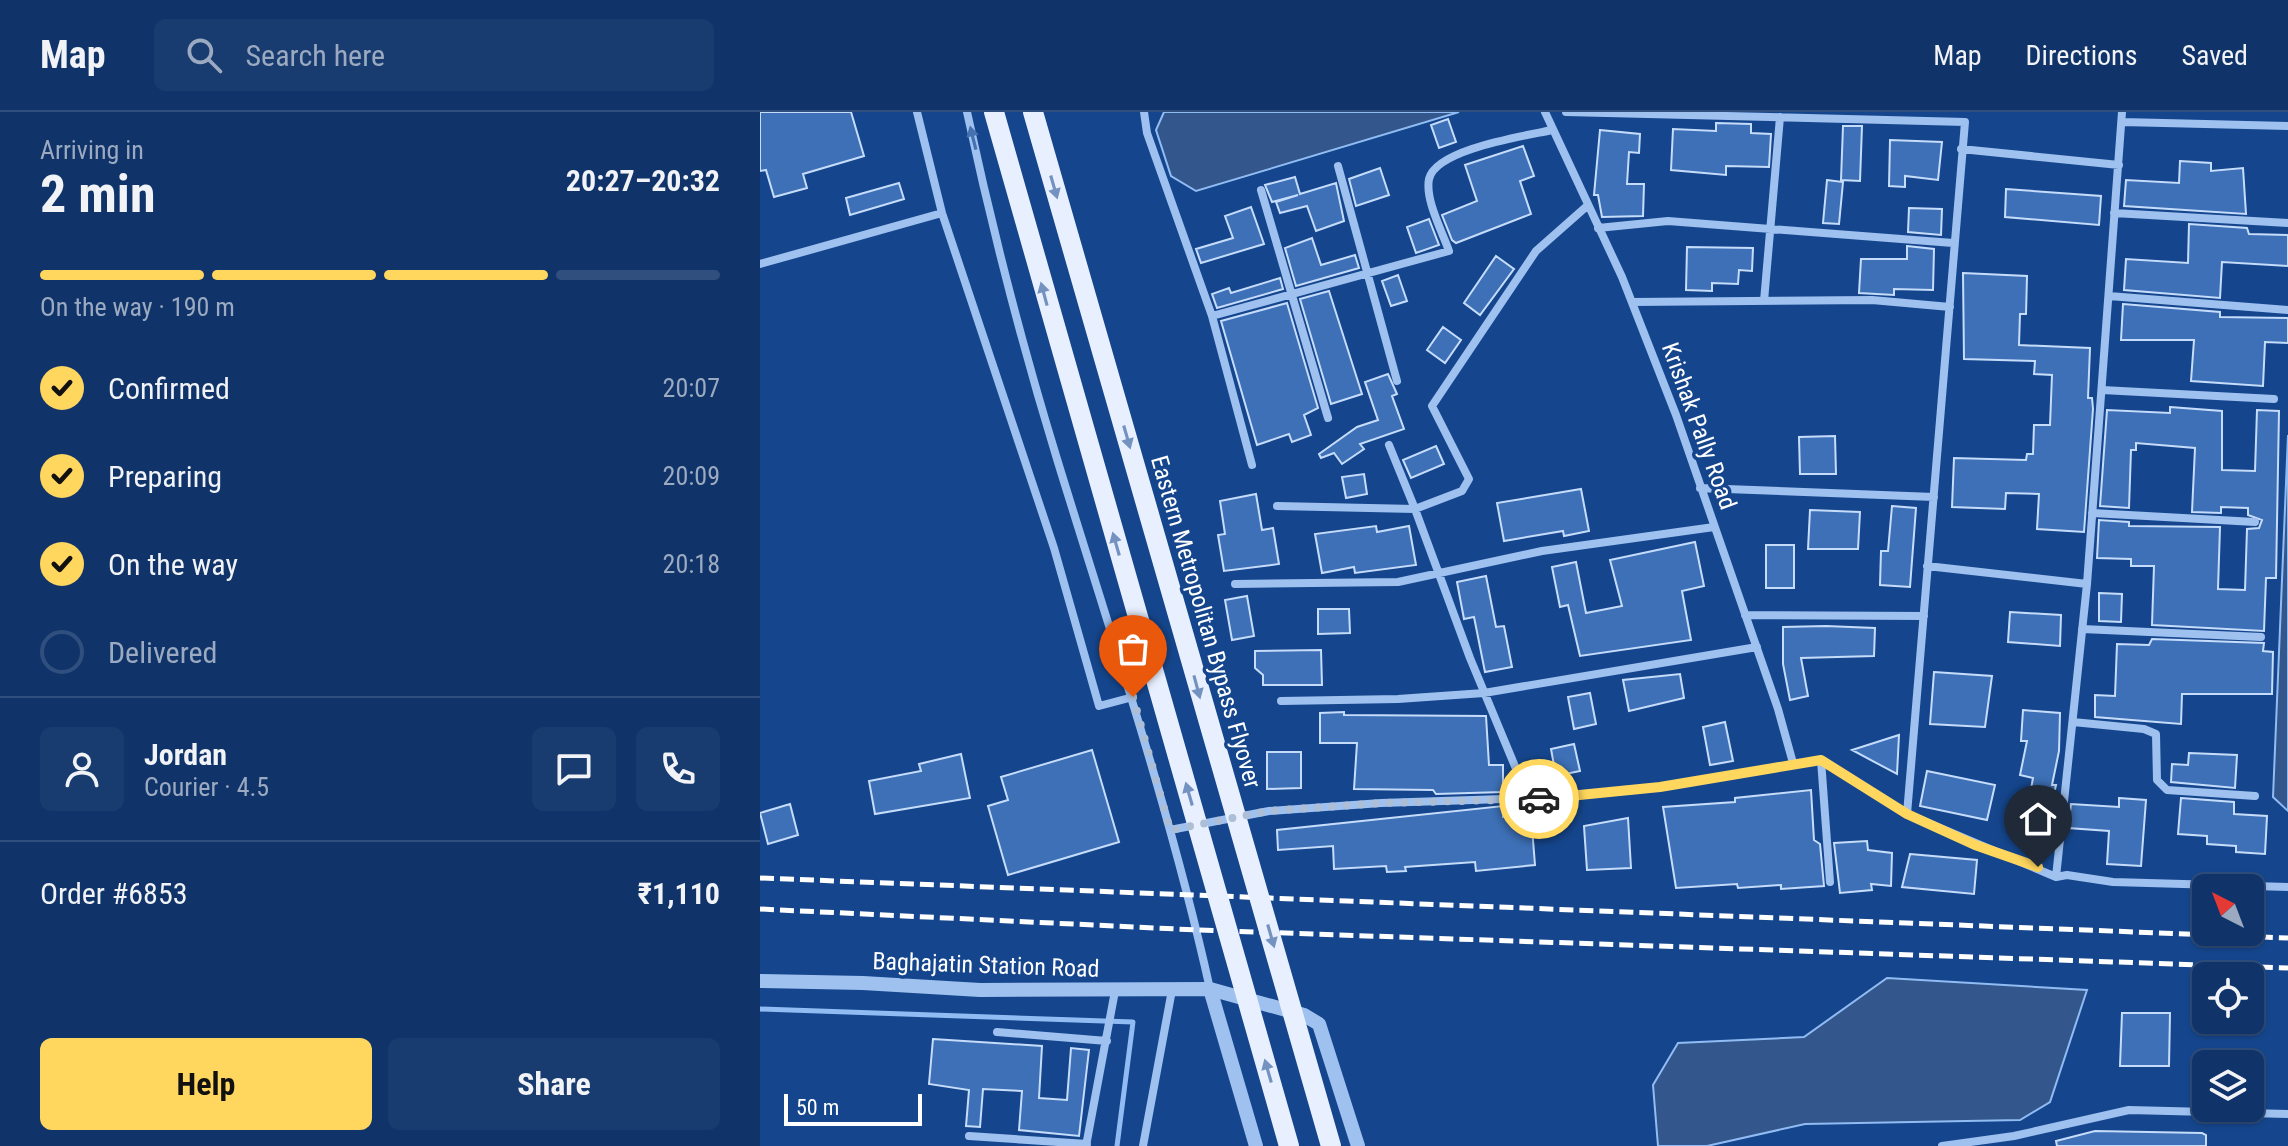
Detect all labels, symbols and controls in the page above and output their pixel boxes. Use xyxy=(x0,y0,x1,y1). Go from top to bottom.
search box xyxy=(154,19,714,91)
text: Map xyxy=(40,33,106,77)
icon: search xyxy=(182,33,226,77)
text: Search here xyxy=(246,38,385,73)
text: Map xyxy=(1933,39,1982,72)
text: Directions xyxy=(2026,39,2137,72)
text: Saved xyxy=(2181,39,2248,72)
one-way arrow xyxy=(966,125,978,150)
text: Arriving in xyxy=(40,135,144,165)
text: 20:27–20:32 xyxy=(566,163,720,198)
text: 2 min xyxy=(40,164,156,225)
one-way arrow xyxy=(1048,175,1061,199)
one-way arrow xyxy=(1038,282,1050,307)
text: On the way · 190 m xyxy=(40,292,235,322)
street label: Krishak Pally Road xyxy=(1656,339,1742,513)
icon: check xyxy=(40,366,84,410)
text: Confirmed xyxy=(108,371,230,406)
text: 20:07 xyxy=(663,373,720,403)
one-way arrow xyxy=(1121,425,1134,449)
street label: Eastern Metropolitan Bypass Flyover xyxy=(1145,452,1267,792)
icon: check xyxy=(40,454,84,498)
text: Preparing xyxy=(108,459,222,494)
text: 20:09 xyxy=(663,461,720,491)
one-way arrow xyxy=(1109,532,1122,556)
icon: check xyxy=(40,542,84,586)
text: On the way xyxy=(108,547,238,582)
text: 20:18 xyxy=(663,549,720,579)
pin xyxy=(1099,615,1167,697)
icon: bag xyxy=(1111,627,1155,671)
text: Delivered xyxy=(108,635,217,670)
one-way arrow xyxy=(1192,674,1204,699)
button: person xyxy=(40,727,124,811)
button: chat xyxy=(532,727,616,811)
button: phone xyxy=(636,727,720,811)
text: Jordan xyxy=(144,737,227,772)
courier xyxy=(1499,759,1579,839)
text: Courier · 4.5 xyxy=(144,772,269,802)
icon: car xyxy=(1517,777,1561,821)
one-way arrow xyxy=(1182,781,1195,805)
pin xyxy=(2004,785,2072,867)
icon: home xyxy=(2016,797,2060,841)
north arrow xyxy=(2192,874,2264,946)
map controls xyxy=(2192,874,2264,1122)
text: Order #6853 xyxy=(40,876,188,911)
text: ₹1,110 xyxy=(638,876,720,911)
one-way arrow xyxy=(1265,925,1278,949)
street label: Baghajatin Station Road xyxy=(872,947,1100,983)
button: locate xyxy=(2192,962,2264,1034)
button: Help xyxy=(40,1038,372,1130)
button: Share xyxy=(388,1038,720,1130)
button: layers xyxy=(2192,1050,2264,1122)
one-way arrow xyxy=(1261,1058,1273,1083)
scale bar xyxy=(784,1090,922,1126)
text: 50 m xyxy=(796,1095,839,1120)

